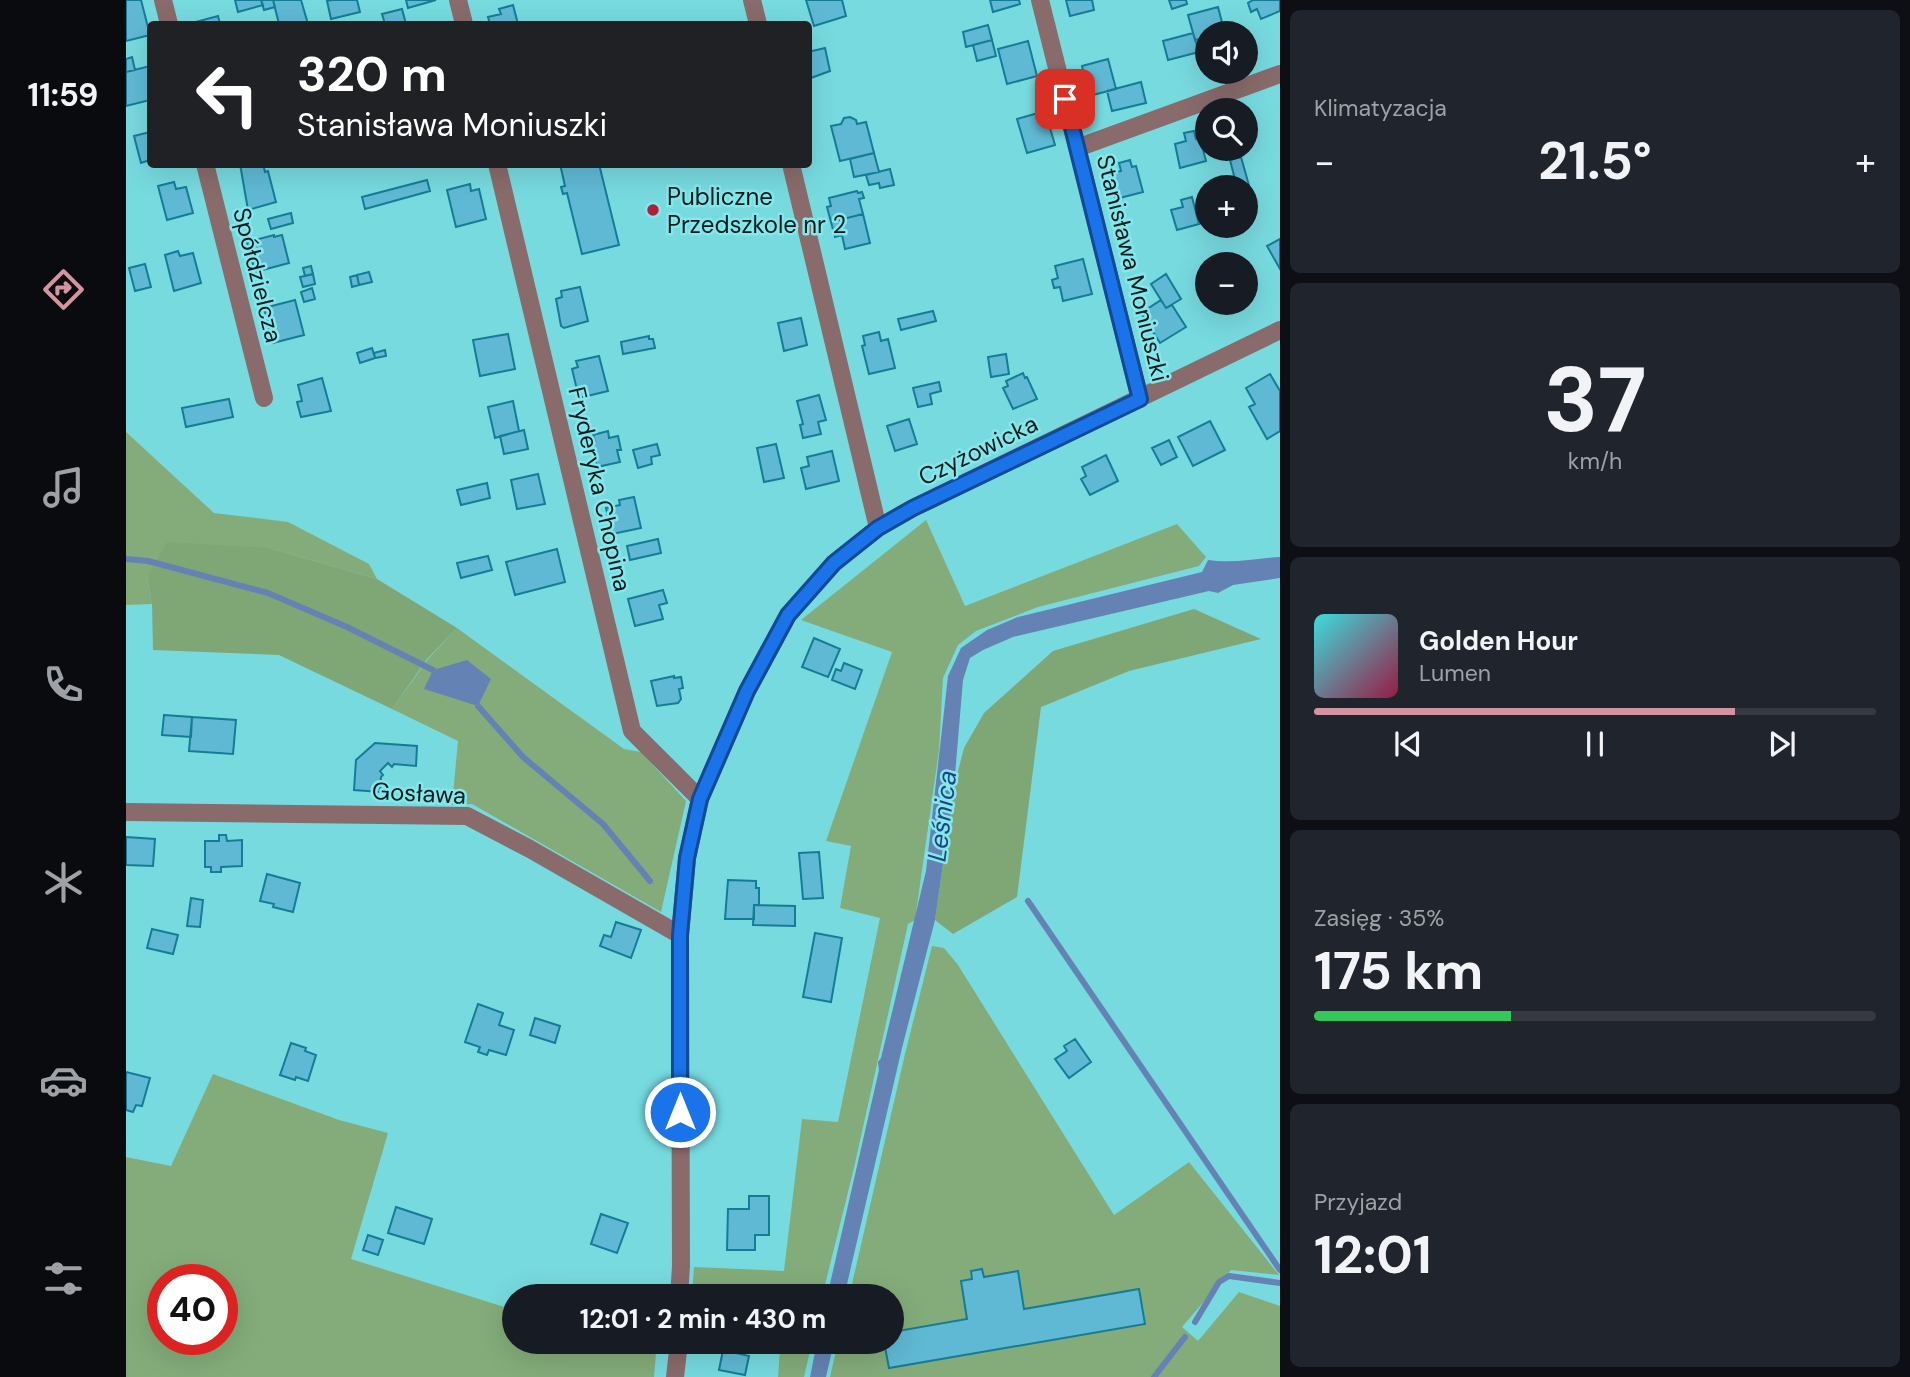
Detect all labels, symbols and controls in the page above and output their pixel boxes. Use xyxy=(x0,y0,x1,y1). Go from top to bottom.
map controls xyxy=(1195,21,1258,315)
button: sound xyxy=(1195,21,1258,84)
text: 320 m xyxy=(297,42,447,106)
icon: left xyxy=(182,49,273,140)
pin xyxy=(1035,69,1095,129)
text: 11:59 xyxy=(28,74,98,116)
icon: arrive xyxy=(1046,80,1084,118)
text: Klimatyzacja xyxy=(1314,93,1447,123)
button: search xyxy=(1195,98,1258,161)
text: Stanisława Moniuszki xyxy=(297,104,607,146)
text: 21.5° xyxy=(1538,127,1652,195)
text: − xyxy=(1314,137,1335,187)
text: + xyxy=(1855,137,1876,187)
street label: Stanisława Moniuszki xyxy=(1090,151,1176,385)
button: + xyxy=(1195,175,1258,238)
place label: Publiczne Przedszkole nr 2 xyxy=(667,181,846,240)
marker: Publiczne Przedszkole nr 2 xyxy=(645,202,661,218)
street label: Spółdzielcza xyxy=(226,204,290,346)
button: − xyxy=(1195,252,1258,315)
icon: directions xyxy=(39,265,88,314)
text: 37 xyxy=(1543,341,1647,459)
street label: Fryderyka Chopina xyxy=(561,384,639,594)
street label: Czyżowicka xyxy=(913,408,1043,492)
text: km/h xyxy=(1568,446,1622,476)
icon: music xyxy=(39,463,88,512)
text: Golden Hour xyxy=(1419,624,1578,658)
text: Lumen xyxy=(1419,658,1491,688)
icon: phone xyxy=(39,660,88,709)
icon: previous xyxy=(1389,725,1427,763)
icon: pause xyxy=(1576,725,1614,763)
icon: next xyxy=(1763,725,1801,763)
water label: Leśnica xyxy=(920,768,964,864)
street label: Gosława xyxy=(371,775,467,811)
icon: climate xyxy=(39,858,88,907)
text: Zasięg · 35% xyxy=(1314,903,1444,933)
text: 175 km xyxy=(1314,937,1483,1005)
icon: car xyxy=(39,1056,88,1105)
position arrow xyxy=(643,1075,717,1149)
text: Przyjazd xyxy=(1314,1187,1402,1217)
text: 12:01 xyxy=(1314,1221,1432,1289)
icon: filters xyxy=(39,1254,88,1303)
speed limit sign: 40 xyxy=(147,1264,238,1355)
text: 12:01 · 2 min · 430 m xyxy=(580,1302,826,1336)

